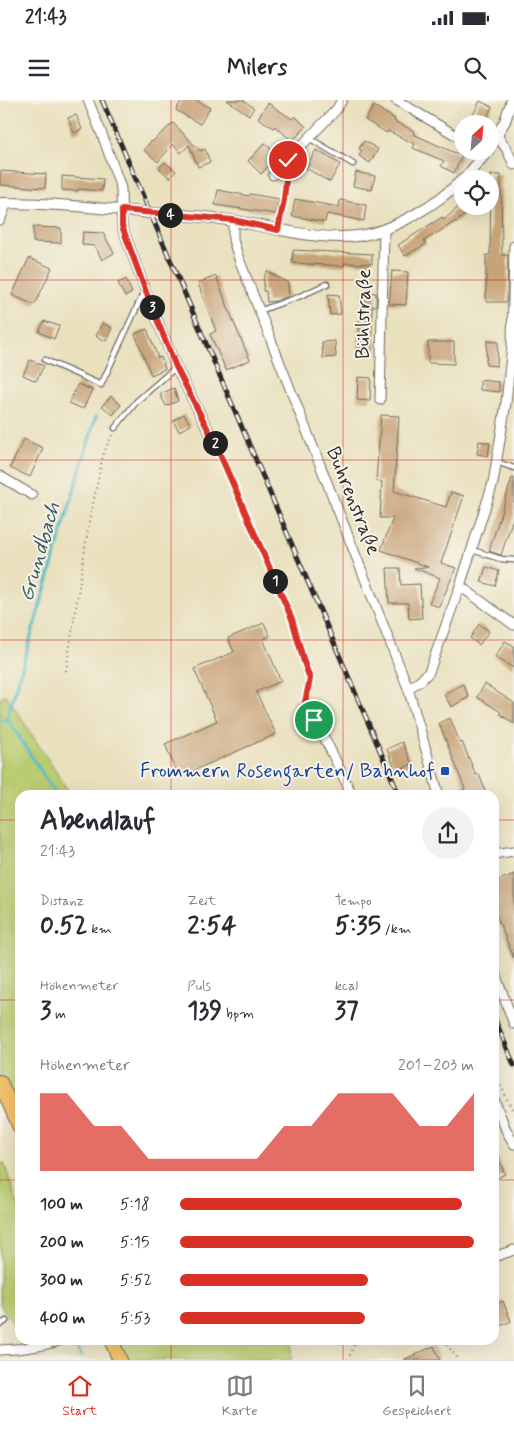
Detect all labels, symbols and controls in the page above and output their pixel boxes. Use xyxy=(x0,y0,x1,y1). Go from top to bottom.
text: 21:43 xyxy=(25,5,67,30)
icon: menu xyxy=(25,54,53,82)
text: Milers xyxy=(227,54,287,82)
icon: search xyxy=(461,54,489,82)
north arrow xyxy=(454,115,499,160)
map controls xyxy=(454,115,499,215)
pin xyxy=(267,139,309,181)
icon: check xyxy=(274,146,302,174)
button: locate xyxy=(454,170,499,215)
pin: 4 xyxy=(158,202,182,228)
text: 4 xyxy=(166,206,175,224)
street label: Bühlstraße xyxy=(350,268,378,359)
pin: 3 xyxy=(140,294,164,320)
text: 3 xyxy=(149,298,156,316)
pin: 2 xyxy=(202,430,228,456)
text: 2 xyxy=(212,434,219,452)
street label: Buhrenstraße xyxy=(319,443,387,559)
water label: Grundbach xyxy=(13,499,68,605)
pin: 1 xyxy=(262,568,288,594)
text: 1 xyxy=(272,572,279,590)
pin xyxy=(293,699,335,741)
icon: arrive xyxy=(300,706,328,734)
place label: Frommern Rosengarten/ Bahnhof xyxy=(140,758,435,787)
marker: Frommern Rosengarten/ Bahnhof xyxy=(439,765,451,777)
text: Abendlauf xyxy=(40,803,155,840)
button: share xyxy=(422,807,474,859)
text: 21:43 xyxy=(40,841,75,862)
text: Distanz xyxy=(40,892,84,910)
text: Zeit xyxy=(187,892,216,910)
text: Tempo xyxy=(335,892,372,910)
text: 0.52 xyxy=(40,910,87,943)
text: 2:54 xyxy=(187,910,236,943)
text: 5:35 xyxy=(335,910,381,943)
text: km xyxy=(87,920,112,938)
text: /km xyxy=(381,920,411,938)
text: Höhenmeter xyxy=(40,977,118,995)
text: Puls xyxy=(187,977,211,995)
text: kcal xyxy=(335,977,358,995)
text: 3 xyxy=(40,995,51,1028)
text: 139 xyxy=(187,995,222,1028)
text: 37 xyxy=(335,995,359,1028)
text: m xyxy=(51,1005,66,1023)
text: bpm xyxy=(222,1005,254,1023)
text: Höhenmeter xyxy=(40,1055,130,1076)
text: 201–203 m xyxy=(398,1055,474,1076)
text: 100 m xyxy=(40,1194,83,1215)
text: 5:18 xyxy=(120,1194,150,1215)
text: 200 m xyxy=(40,1232,84,1253)
text: 5:15 xyxy=(120,1232,150,1253)
text: 300 m xyxy=(40,1270,83,1291)
text: 5:52 xyxy=(120,1270,152,1291)
text: 400 m xyxy=(40,1308,85,1329)
text: 5:53 xyxy=(120,1308,150,1329)
tab: Start xyxy=(62,1372,97,1420)
tab: Karte xyxy=(222,1372,258,1420)
tab: Gespeichert xyxy=(382,1372,452,1420)

